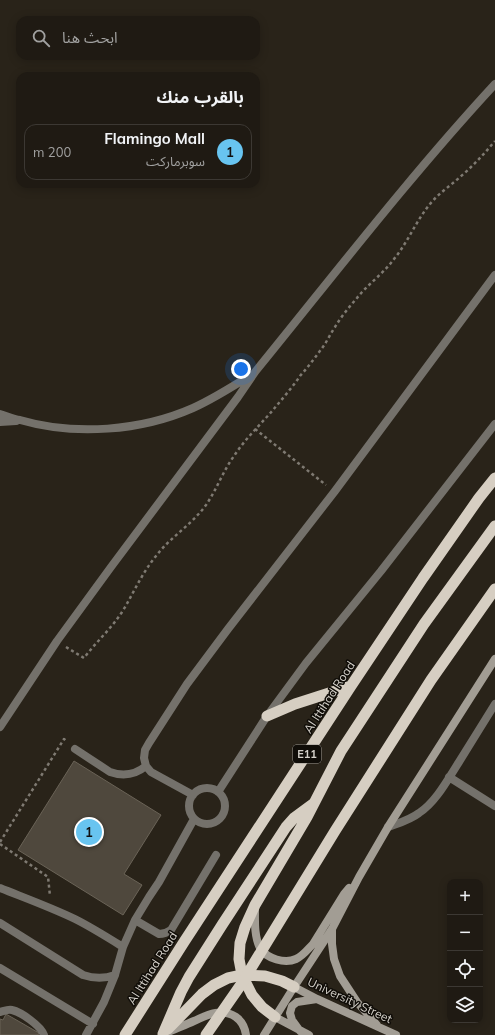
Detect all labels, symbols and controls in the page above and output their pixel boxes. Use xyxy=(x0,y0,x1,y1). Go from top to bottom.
search box xyxy=(16,16,260,60)
icon: search xyxy=(30,27,52,49)
text: ابحث هنا xyxy=(62,28,118,47)
text: بالقرب منك xyxy=(156,86,244,107)
text: Flamingo Mall xyxy=(104,129,205,148)
text: 200 m xyxy=(33,144,71,160)
text: 1 xyxy=(226,144,234,160)
text: سوبرماركت xyxy=(146,153,205,169)
your location xyxy=(231,359,251,379)
street label: Al Ittihad Road xyxy=(300,658,358,736)
road number: E11 xyxy=(293,745,321,763)
pin: 1 xyxy=(76,817,102,847)
map controls xyxy=(447,879,483,1023)
button: + xyxy=(447,879,483,915)
button: − xyxy=(447,915,483,951)
street label: Al Ittihad Road xyxy=(124,929,180,1007)
button: locate xyxy=(447,951,483,987)
street label: University Street xyxy=(305,974,395,1026)
button: layers xyxy=(447,987,483,1023)

